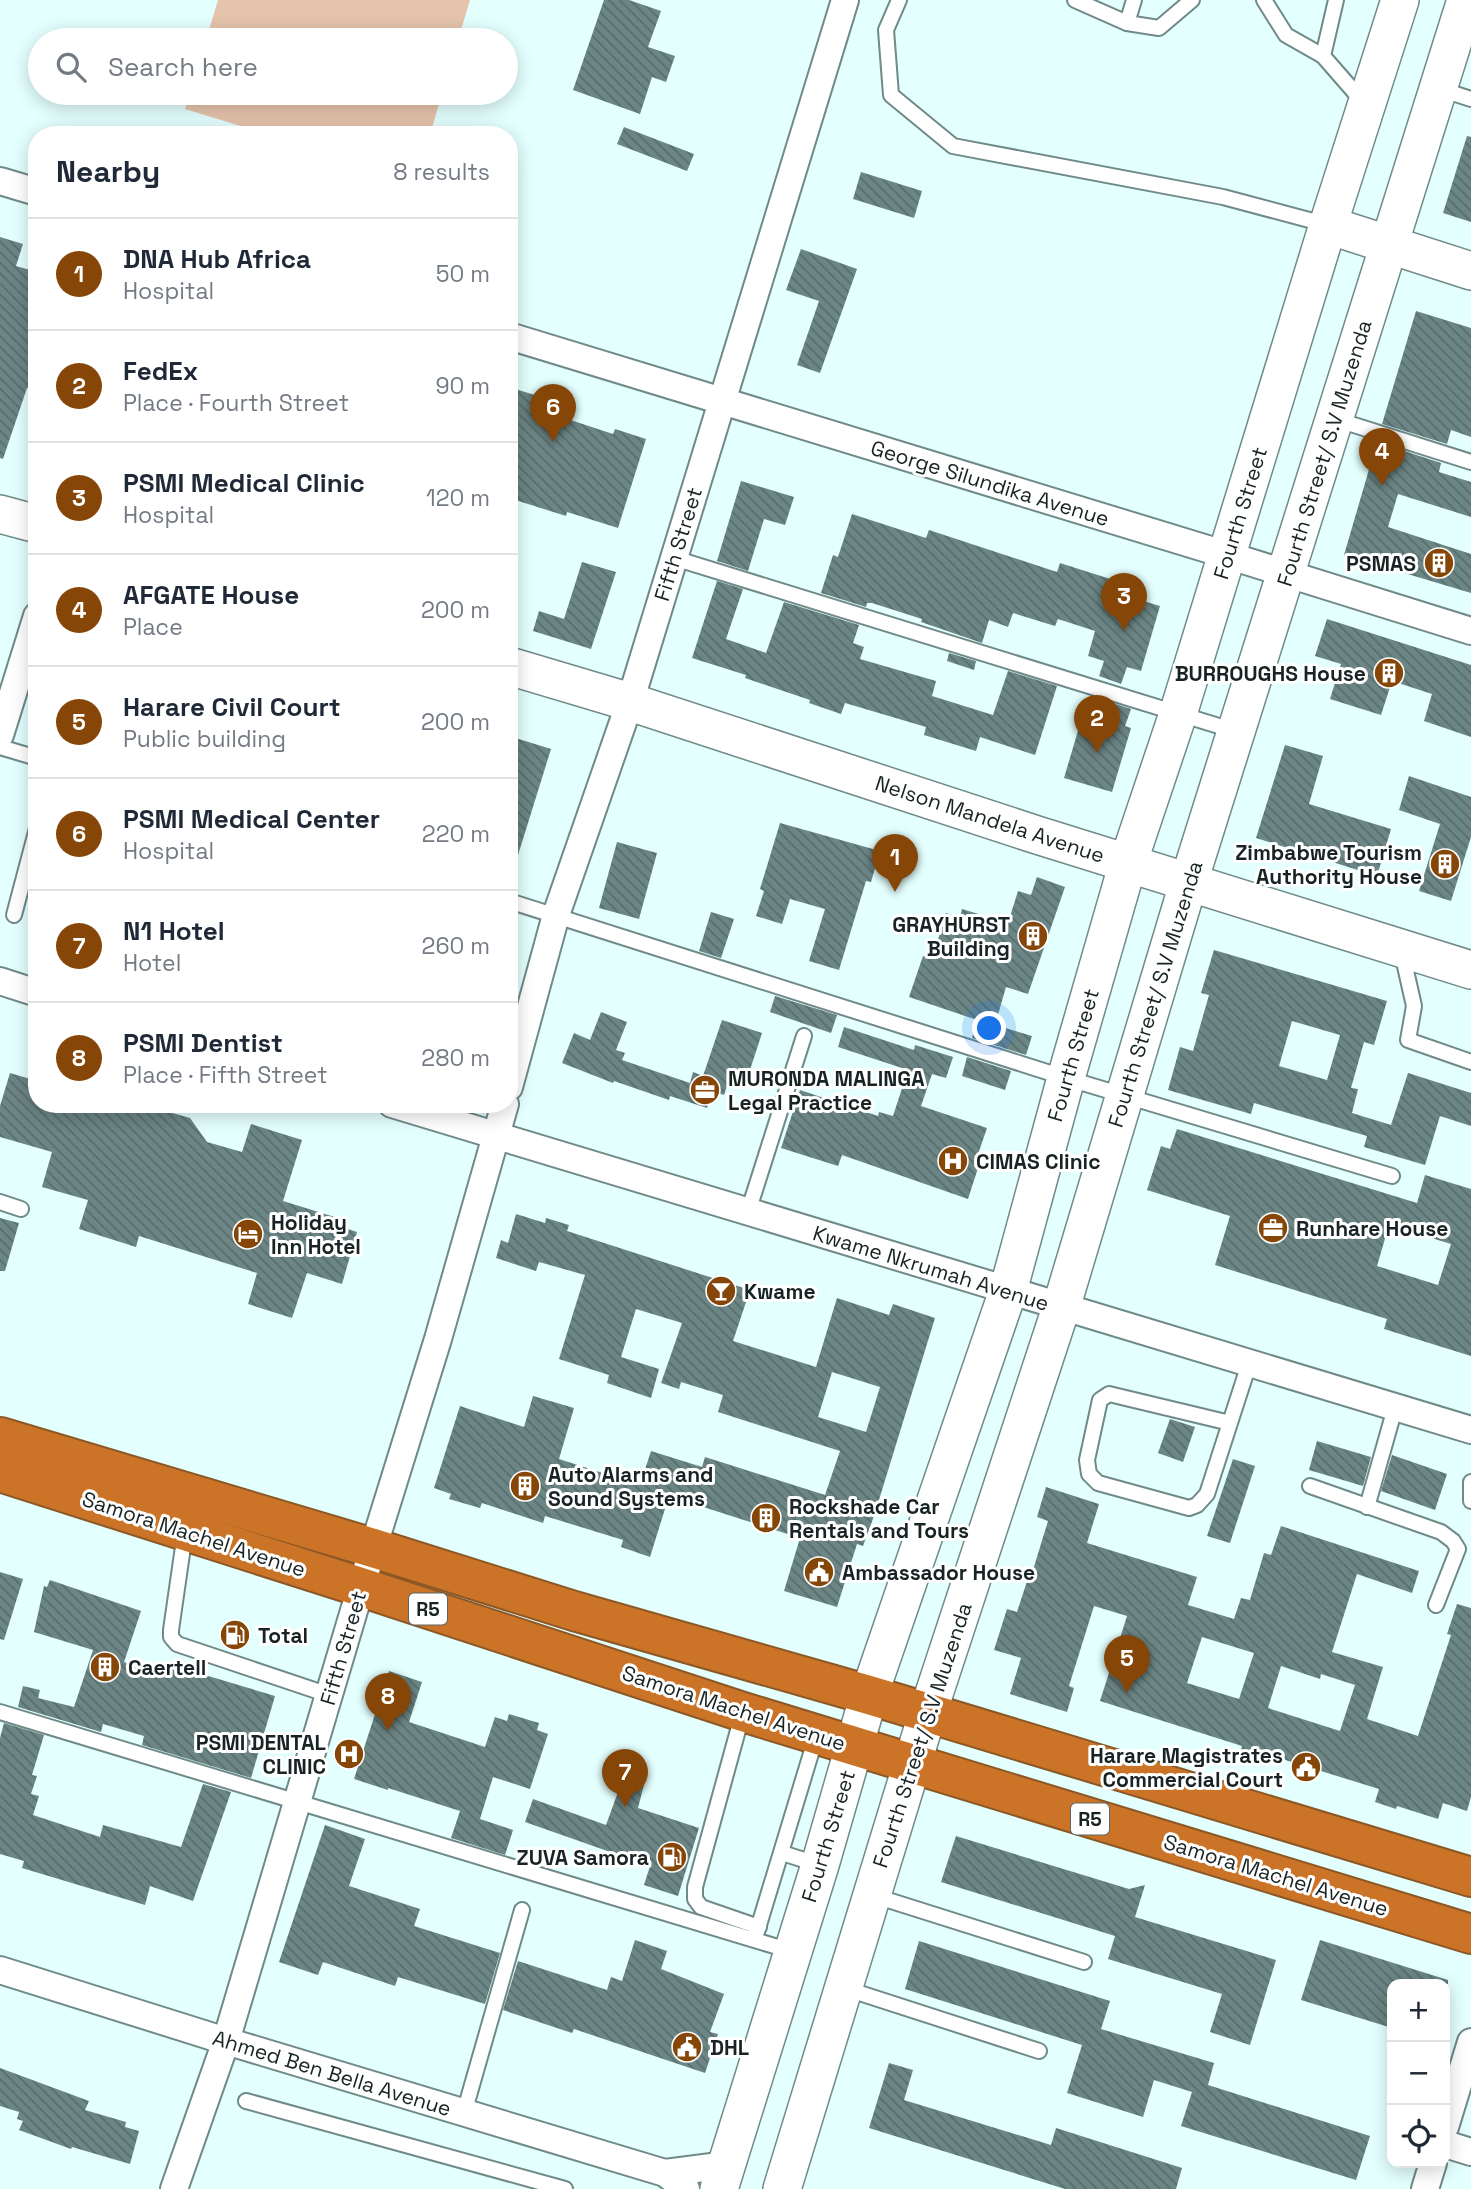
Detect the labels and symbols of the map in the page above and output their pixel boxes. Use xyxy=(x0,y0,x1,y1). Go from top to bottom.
street label: Fourth Street/ S.V Muzenda xyxy=(1271,316,1377,590)
pin: 6 xyxy=(530,384,576,442)
pin: 4 xyxy=(1359,428,1405,486)
street label: George Silundika Avenue xyxy=(867,434,1113,532)
street label: Fourth Street xyxy=(1207,444,1273,582)
street label: Fifth Street xyxy=(648,484,708,604)
building icon: PSMAS xyxy=(1422,546,1456,580)
place label: PSMAS xyxy=(1346,550,1416,577)
pin: 3 xyxy=(1101,573,1147,631)
building icon: BURROUGHS House xyxy=(1372,656,1406,690)
place label: BURROUGHS House xyxy=(1175,660,1366,687)
pin: 2 xyxy=(1074,695,1120,753)
street label: Nelson Mandela Avenue xyxy=(872,769,1108,869)
pin: 1 xyxy=(872,834,918,892)
place label: Zimbabwe Tourism Authority House xyxy=(1235,839,1422,890)
building icon: Zimbabwe Tourism Authority House xyxy=(1428,847,1462,881)
street label: Fourth Street/ S.V Muzenda xyxy=(1102,857,1208,1131)
place label: GRAYHURST Building xyxy=(892,911,1010,962)
building icon: GRAYHURST Building xyxy=(1016,919,1050,953)
street label: Fourth Street xyxy=(1041,985,1105,1125)
your location xyxy=(972,1011,1006,1045)
place label: MURONDA MALINGA Legal Practice xyxy=(728,1065,924,1116)
office icon: MURONDA MALINGA Legal Practice xyxy=(688,1073,722,1107)
hospital icon: CIMAS Clinic xyxy=(936,1144,970,1178)
place label: CIMAS Clinic xyxy=(976,1148,1101,1175)
place label: Holiday Inn Hotel xyxy=(271,1209,361,1260)
office icon: Runhare House xyxy=(1256,1211,1290,1245)
place label: Runhare House xyxy=(1296,1215,1448,1242)
hotel icon: Holiday Inn Hotel xyxy=(231,1217,265,1251)
street label: Kwame Nkrumah Avenue xyxy=(810,1219,1052,1317)
bar icon: Kwame xyxy=(704,1274,738,1308)
place label: Kwame xyxy=(744,1278,816,1305)
place label: Auto Alarms and Sound Systems xyxy=(548,1461,713,1512)
building icon: Auto Alarms and Sound Systems xyxy=(508,1469,542,1503)
street label: Samora Machel Avenue xyxy=(79,1485,309,1583)
place label: Rockshade Car Rentals and Tours xyxy=(789,1493,969,1544)
building icon: Rockshade Car Rentals and Tours xyxy=(749,1501,783,1535)
public building icon: Ambassador House xyxy=(802,1555,836,1589)
place label: Ambassador House xyxy=(842,1559,1035,1586)
street label: Fifth Street xyxy=(314,1588,372,1708)
road number: R5 xyxy=(409,1594,447,1624)
street label: Fourth Street/ S.V Muzenda xyxy=(866,1599,978,1871)
fuel station icon: Total xyxy=(218,1618,252,1652)
place label: Total xyxy=(258,1622,308,1649)
pin: 5 xyxy=(1104,1635,1150,1693)
building icon: Caertell xyxy=(88,1650,122,1684)
place label: Caertell xyxy=(128,1654,206,1681)
street label: Samora Machel Avenue xyxy=(619,1659,849,1757)
pin: 8 xyxy=(365,1673,411,1731)
place label: PSMI DENTAL CLINIC xyxy=(196,1729,326,1780)
hospital icon: PSMI DENTAL CLINIC xyxy=(332,1737,366,1771)
place label: Harare Magistrates Commercial Court xyxy=(1090,1742,1283,1793)
pin: 7 xyxy=(602,1749,648,1807)
public building icon: Harare Magistrates Commercial Court xyxy=(1289,1750,1323,1784)
street label: Fourth Street xyxy=(795,1767,861,1905)
road number: R5 xyxy=(1071,1803,1109,1834)
street label: Samora Machel Avenue xyxy=(1161,1828,1391,1922)
fuel station icon: ZUVA Samora xyxy=(655,1840,689,1874)
place label: ZUVA Samora xyxy=(517,1844,649,1871)
street label: Ahmed Ben Bella Avenue xyxy=(209,2024,455,2122)
public building icon: DHL xyxy=(670,2030,704,2064)
place label: DHL xyxy=(710,2034,749,2061)

